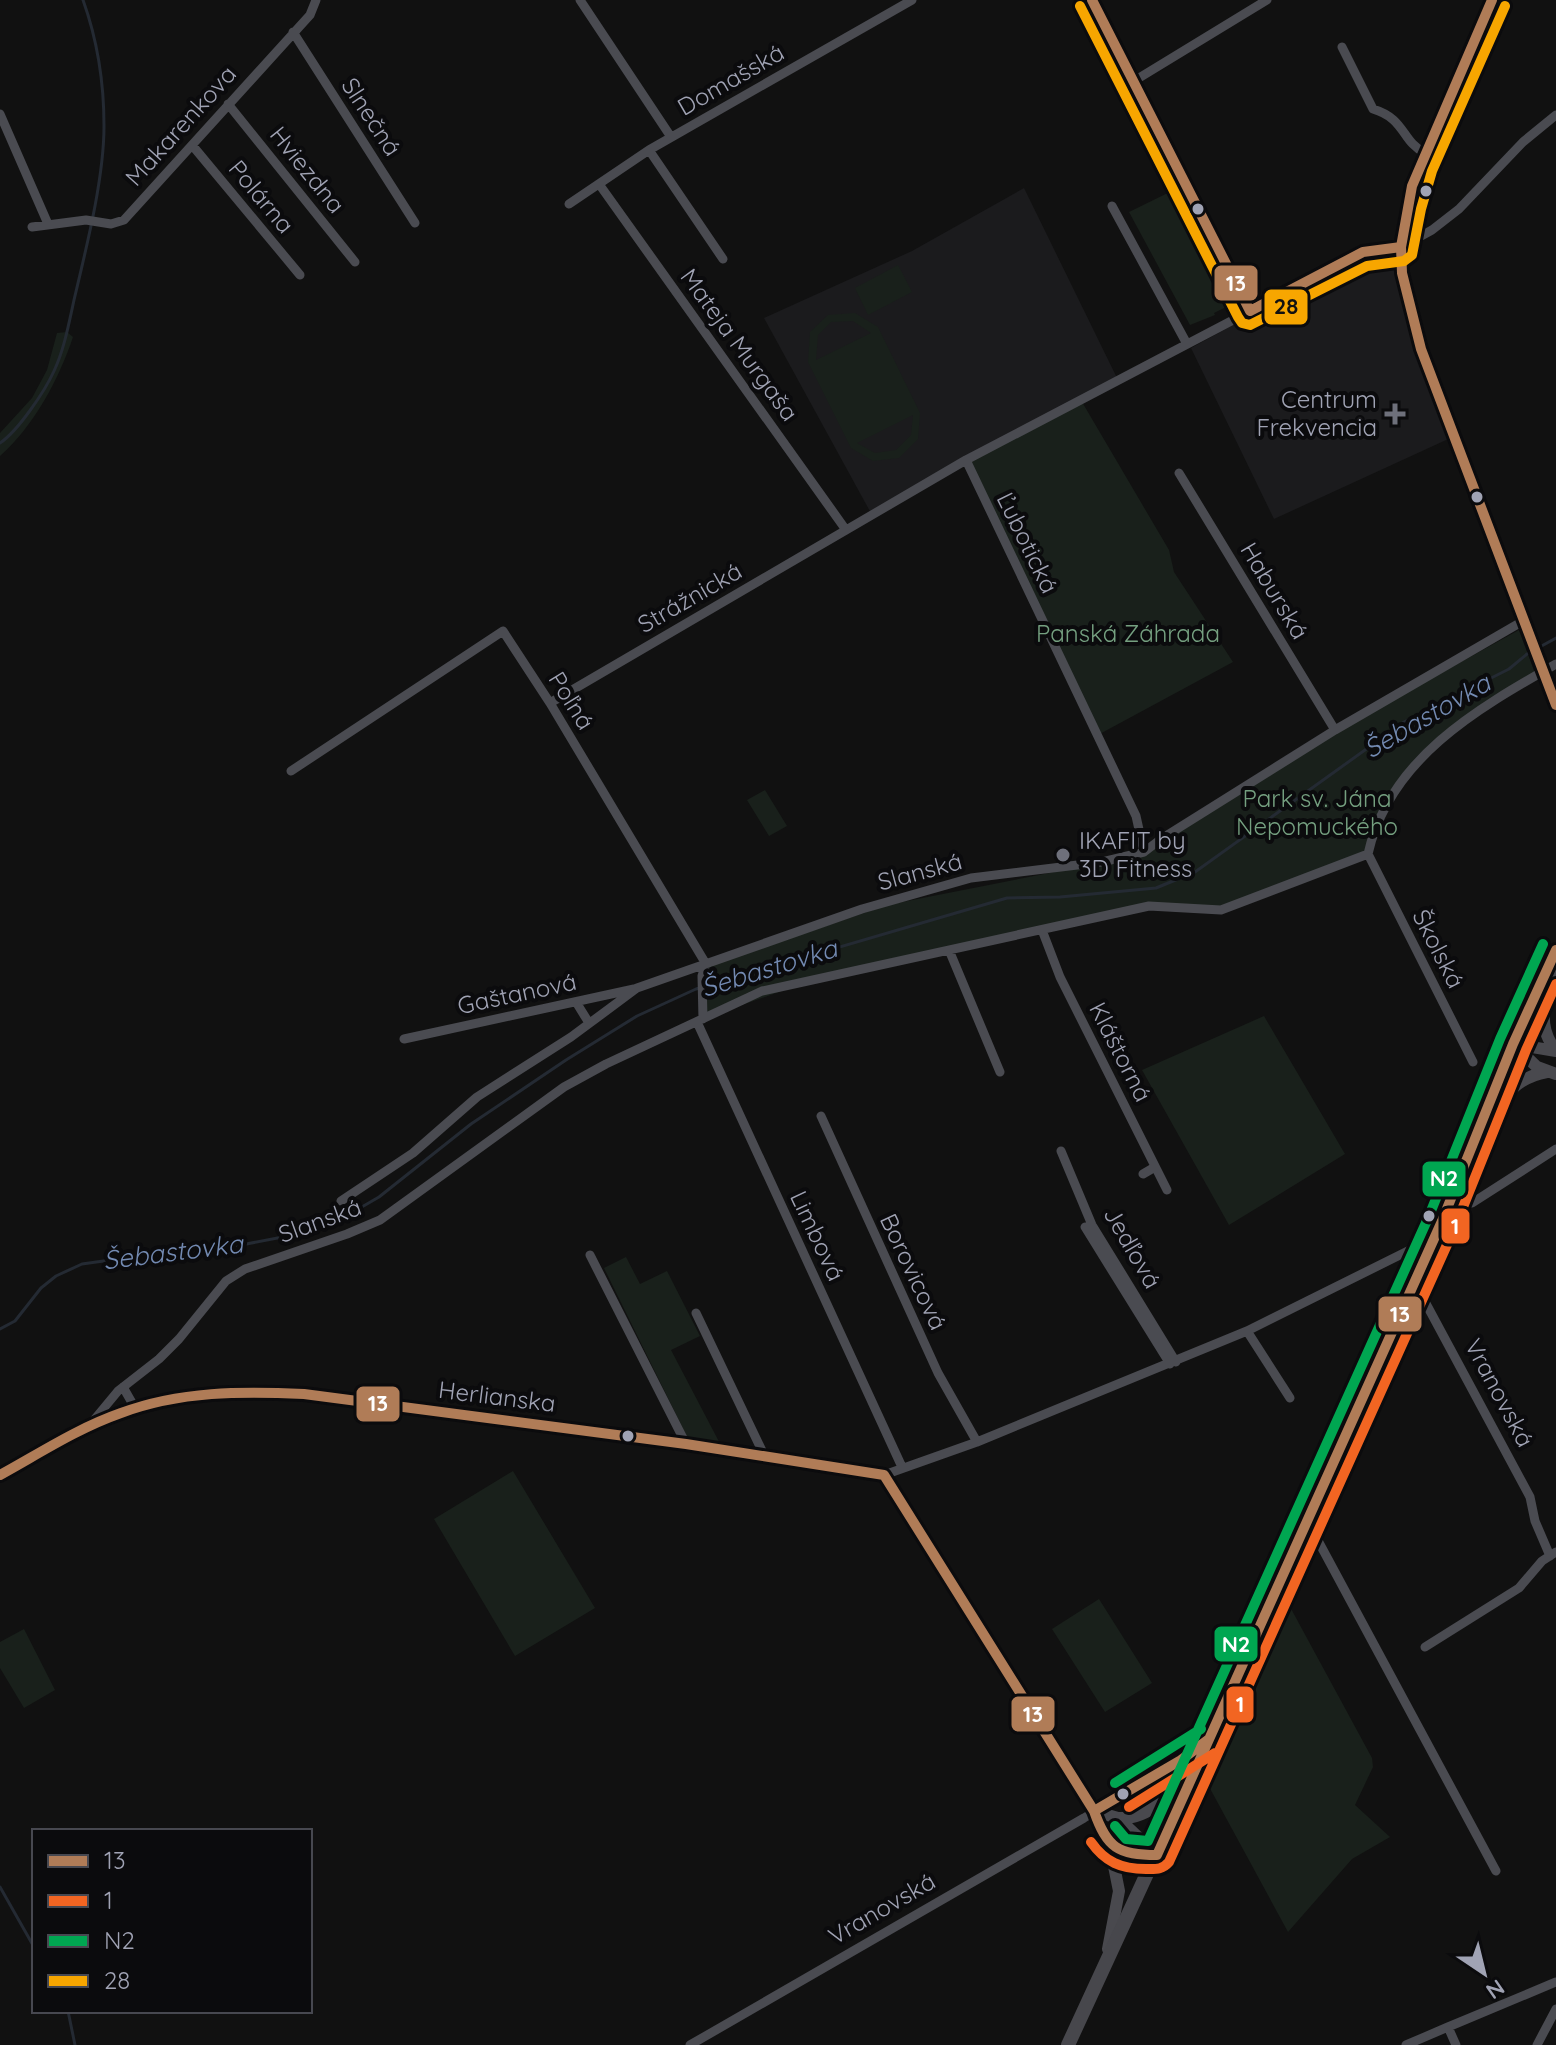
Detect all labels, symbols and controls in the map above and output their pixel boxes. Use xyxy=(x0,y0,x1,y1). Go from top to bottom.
street label: Domašská xyxy=(672,37,789,122)
street label: Makarenkova xyxy=(118,59,242,192)
street label: Slnečná xyxy=(335,72,408,161)
street label: Hviezdna xyxy=(264,120,352,219)
street label: Polárna xyxy=(223,154,301,239)
unlabelled marker xyxy=(1418,183,1434,199)
unlabelled marker xyxy=(1190,201,1206,217)
street label: Mateja Murgaša xyxy=(674,262,805,427)
line badge: 13 xyxy=(1213,264,1259,302)
text: 13 xyxy=(1226,269,1246,297)
line badge: 28 xyxy=(1263,288,1309,326)
text: 28 xyxy=(1274,292,1298,320)
place label: Centrum Frekvencia xyxy=(1256,384,1377,442)
marker: Centrum Frekvencia xyxy=(1384,403,1406,425)
street label: Ľubotická xyxy=(991,487,1065,598)
unlabelled marker xyxy=(1469,489,1485,505)
street label: Haburská xyxy=(1234,537,1315,644)
street label: Strážnická xyxy=(632,555,747,639)
park label: Panská Záhrada xyxy=(1036,618,1220,648)
street label: Poľná xyxy=(542,666,601,735)
water label: Šebastovka xyxy=(1358,666,1497,765)
park label: Park sv. Jána Nepomuckého xyxy=(1236,783,1398,841)
place label: IKAFIT by 3D Fitness xyxy=(1079,825,1192,883)
street label: Slanská xyxy=(874,845,965,897)
marker: IKAFIT by 3D Fitness xyxy=(1054,846,1072,864)
street label: Školská xyxy=(1406,904,1471,993)
water label: Šebastovka xyxy=(697,931,842,1004)
street label: Gaštanová xyxy=(455,966,579,1020)
street label: Kláštorná xyxy=(1083,997,1159,1106)
line badge: N2 xyxy=(1421,1160,1467,1198)
text: N2 xyxy=(1430,1164,1458,1192)
street label: Limbová xyxy=(784,1186,852,1285)
street label: Slanská xyxy=(274,1191,365,1249)
street label: Jedľová xyxy=(1098,1201,1168,1294)
line badge: 1 xyxy=(1440,1207,1471,1245)
unlabelled marker xyxy=(1421,1208,1437,1224)
street label: Borovicová xyxy=(874,1209,954,1335)
text: 1 xyxy=(1451,1212,1459,1240)
water label: Šebastovka xyxy=(101,1226,246,1276)
line badge: 13 xyxy=(1377,1295,1423,1333)
text: 13 xyxy=(1390,1300,1410,1328)
street label: Vranovská xyxy=(1459,1333,1541,1452)
street label: Herlianska xyxy=(437,1374,557,1418)
line badge: 13 xyxy=(355,1385,401,1423)
text: 13 xyxy=(368,1389,388,1417)
unlabelled marker xyxy=(620,1428,636,1444)
line badge: N2 xyxy=(1213,1625,1259,1663)
text: N2 xyxy=(1222,1630,1250,1658)
line badge: 1 xyxy=(1225,1685,1255,1724)
text: 1 xyxy=(1236,1690,1244,1718)
line badge: 13 xyxy=(1010,1695,1056,1733)
text: 13 xyxy=(1023,1700,1043,1728)
unlabelled marker xyxy=(1115,1786,1131,1802)
legend xyxy=(32,1829,312,2013)
text: 13 xyxy=(104,1845,125,1875)
street label: Vranovská xyxy=(823,1866,940,1951)
text: 1 xyxy=(104,1885,113,1915)
text: N2 xyxy=(104,1925,135,1955)
north arrow xyxy=(1444,1933,1524,2013)
text: 28 xyxy=(104,1965,130,1995)
text: N xyxy=(1481,1973,1510,2005)

